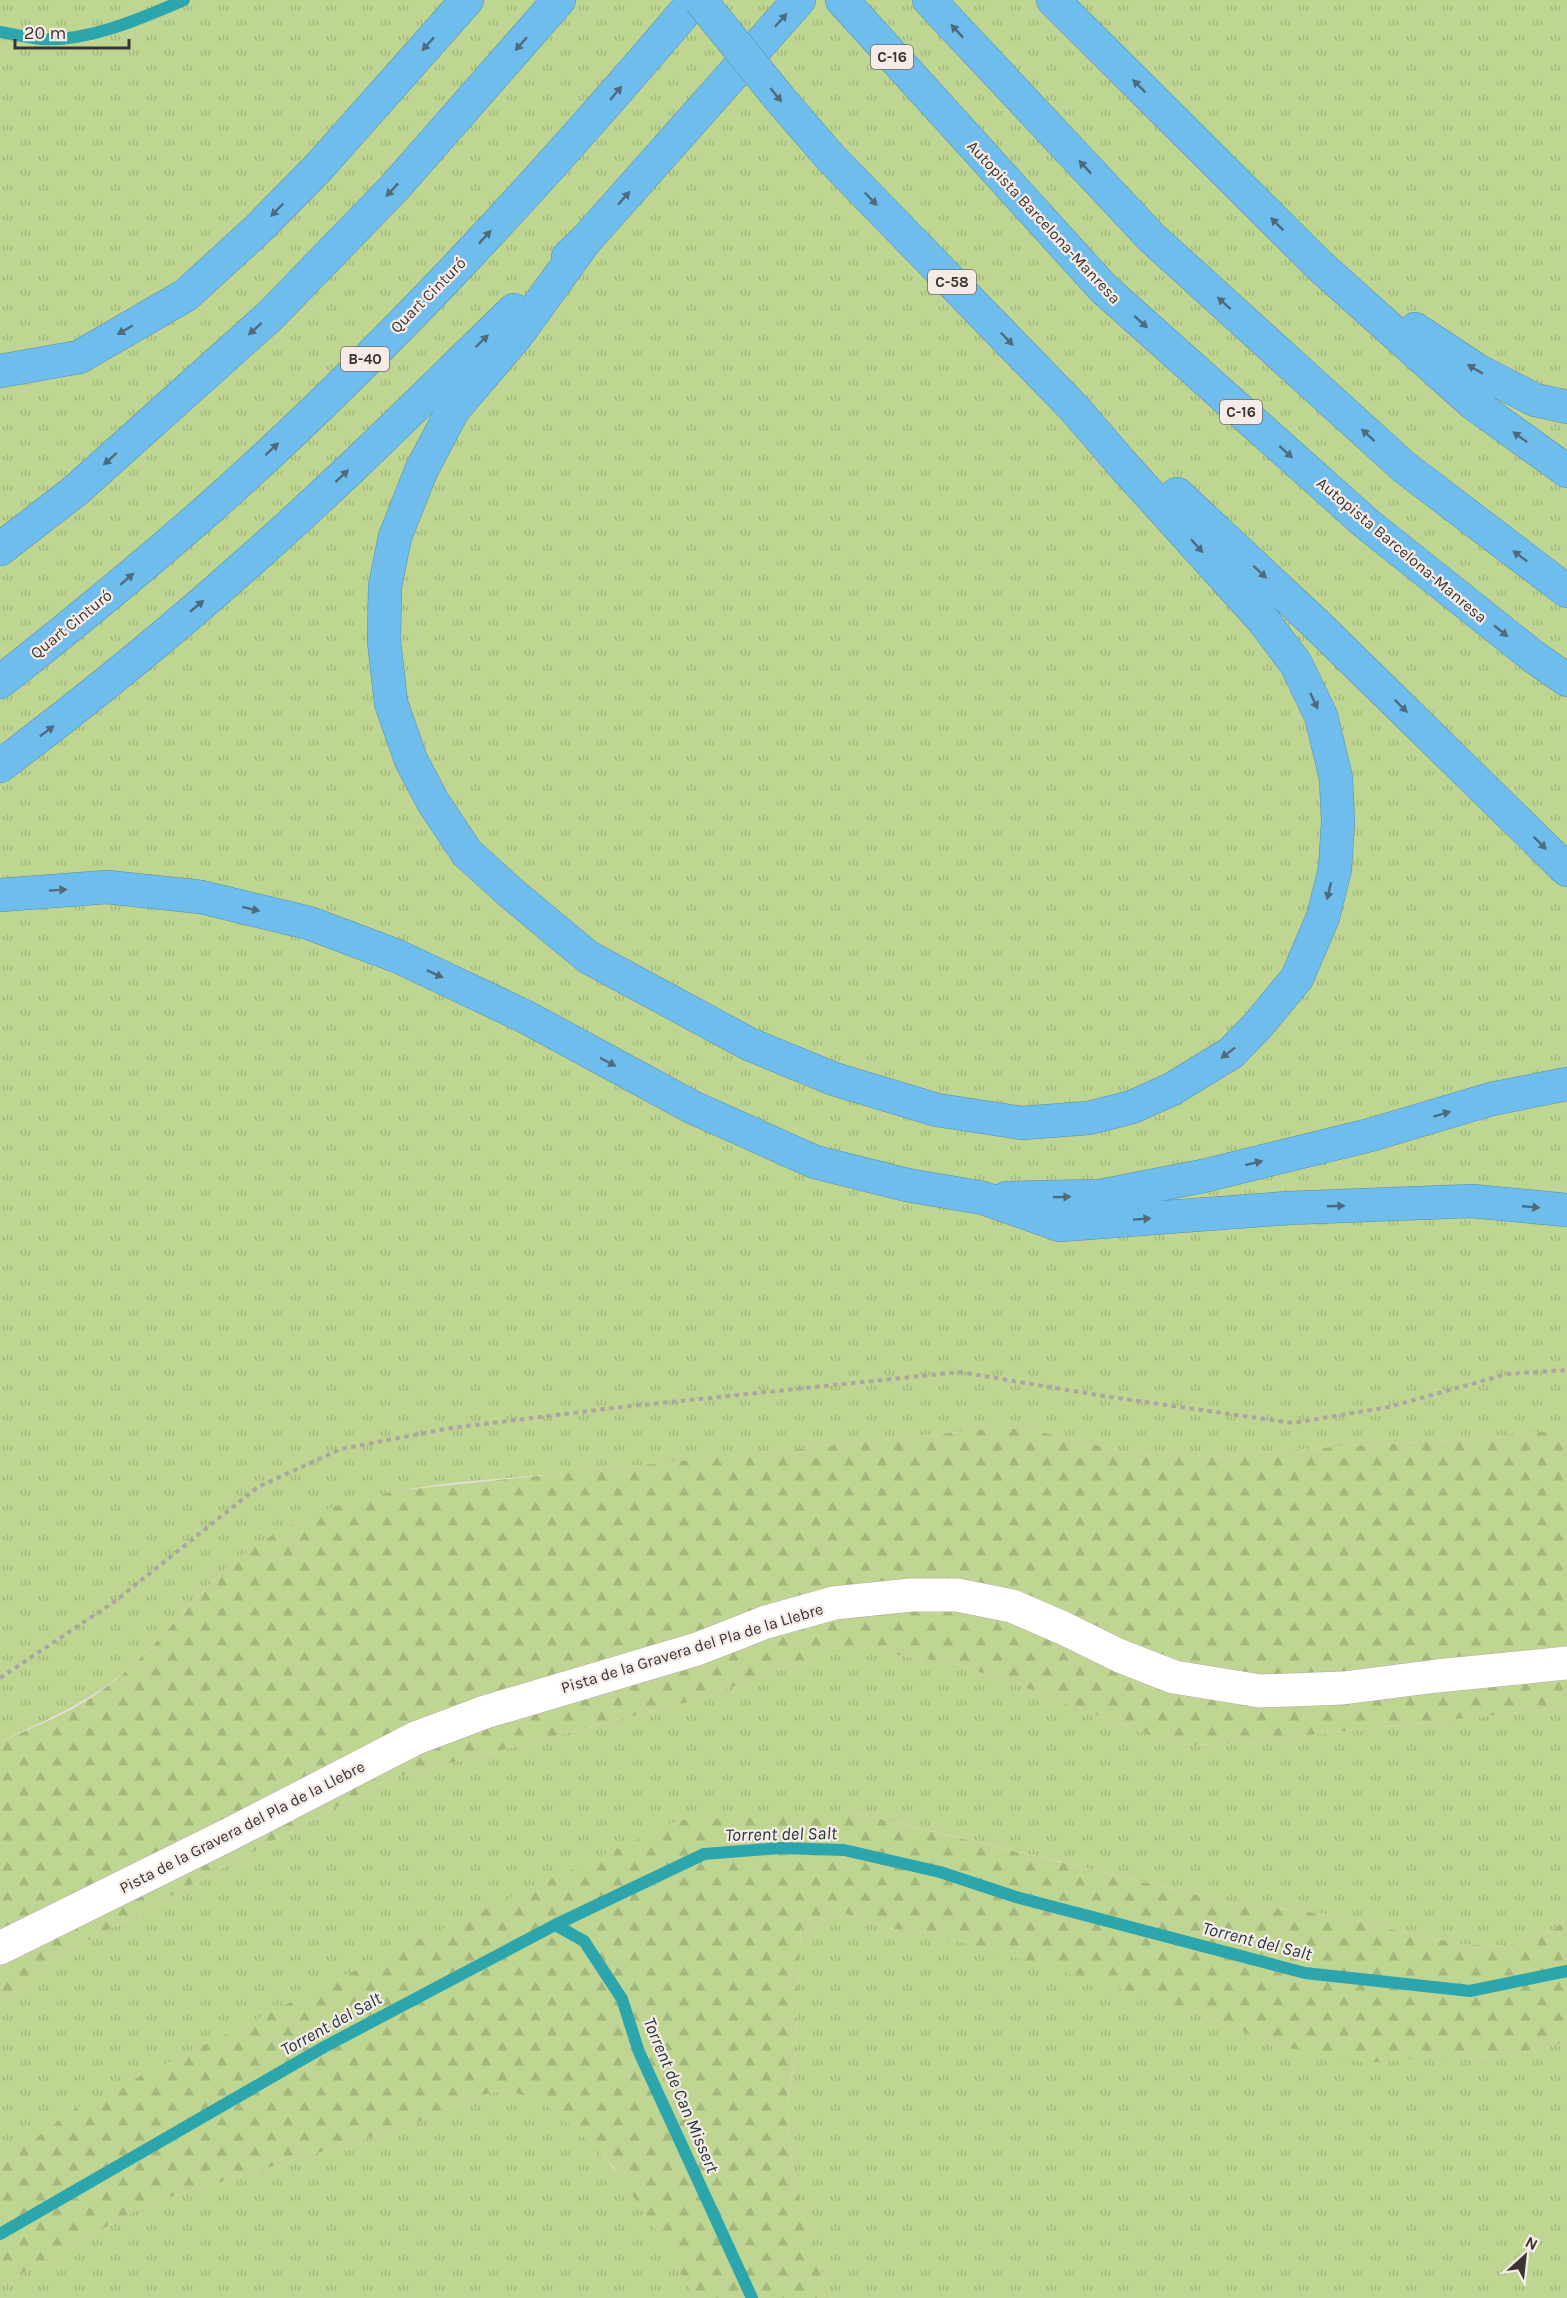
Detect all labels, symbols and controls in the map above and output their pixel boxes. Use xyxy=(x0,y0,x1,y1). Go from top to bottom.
scale bar xyxy=(15,12,129,50)
one-way arrow xyxy=(774,13,787,28)
text: 20 m xyxy=(24,22,66,44)
one-way arrow xyxy=(951,24,965,38)
one-way arrow xyxy=(422,36,435,51)
one-way arrow xyxy=(515,36,528,51)
road number: C-16 xyxy=(871,45,913,69)
one-way arrow xyxy=(1132,78,1146,93)
one-way arrow xyxy=(609,86,622,101)
one-way arrow xyxy=(770,87,783,103)
street label: Autopista Barcelona-Manresa xyxy=(963,136,1125,308)
one-way arrow xyxy=(1078,159,1092,174)
one-way arrow xyxy=(385,183,399,197)
one-way arrow xyxy=(617,190,631,205)
one-way arrow xyxy=(864,191,878,206)
one-way arrow xyxy=(270,202,284,216)
one-way arrow xyxy=(1271,217,1285,231)
one-way arrow xyxy=(477,230,491,244)
street label: Quart Cinturó xyxy=(386,253,470,337)
road number: C-58 xyxy=(928,270,976,294)
one-way arrow xyxy=(1217,297,1232,310)
one-way arrow xyxy=(1133,315,1148,328)
one-way arrow xyxy=(248,322,263,335)
one-way arrow xyxy=(117,325,133,336)
one-way arrow xyxy=(1000,331,1014,346)
one-way arrow xyxy=(475,334,490,348)
road number: B-40 xyxy=(341,347,389,371)
one-way arrow xyxy=(1467,363,1483,374)
road number: C-16 xyxy=(1220,400,1262,424)
one-way arrow xyxy=(1361,429,1376,442)
one-way arrow xyxy=(1512,431,1528,443)
one-way arrow xyxy=(265,442,280,456)
one-way arrow xyxy=(1279,445,1294,459)
one-way arrow xyxy=(103,452,118,465)
one-way arrow xyxy=(334,469,349,483)
street label: Autopista Barcelona-Manresa xyxy=(1313,473,1491,627)
one-way arrow xyxy=(1190,538,1203,553)
one-way arrow xyxy=(1513,550,1529,562)
one-way arrow xyxy=(1252,565,1267,578)
one-way arrow xyxy=(119,573,134,586)
street label: Quart Cinturó xyxy=(27,585,115,663)
one-way arrow xyxy=(189,601,204,613)
one-way arrow xyxy=(1493,625,1508,637)
one-way arrow xyxy=(1309,692,1318,709)
one-way arrow xyxy=(1394,699,1408,714)
one-way arrow xyxy=(38,725,54,737)
one-way arrow xyxy=(1532,836,1546,850)
one-way arrow xyxy=(1324,882,1334,901)
one-way arrow xyxy=(49,885,68,895)
one-way arrow xyxy=(242,905,260,915)
one-way arrow xyxy=(426,969,443,978)
one-way arrow xyxy=(1221,1047,1236,1059)
one-way arrow xyxy=(600,1057,617,1067)
one-way arrow xyxy=(1433,1109,1451,1118)
one-way arrow xyxy=(1245,1158,1263,1168)
one-way arrow xyxy=(1053,1192,1072,1201)
one-way arrow xyxy=(1327,1202,1346,1211)
one-way arrow xyxy=(1521,1202,1540,1212)
one-way arrow xyxy=(1132,1214,1151,1224)
street label: Pista de la Gravera del Pla de la Llebre xyxy=(559,1599,825,1697)
street label: Pista de la Gravera del Pla de la Llebre xyxy=(116,1757,368,1897)
water label: Torrent del Salt xyxy=(725,1822,838,1846)
water label: Torrent del Salt xyxy=(1200,1917,1315,1965)
water label: Torrent del Salt xyxy=(277,1987,386,2061)
water label: Torrent de Can Missert xyxy=(638,2014,724,2177)
north arrow xyxy=(1495,2226,1555,2286)
text: N xyxy=(1522,2232,1541,2254)

